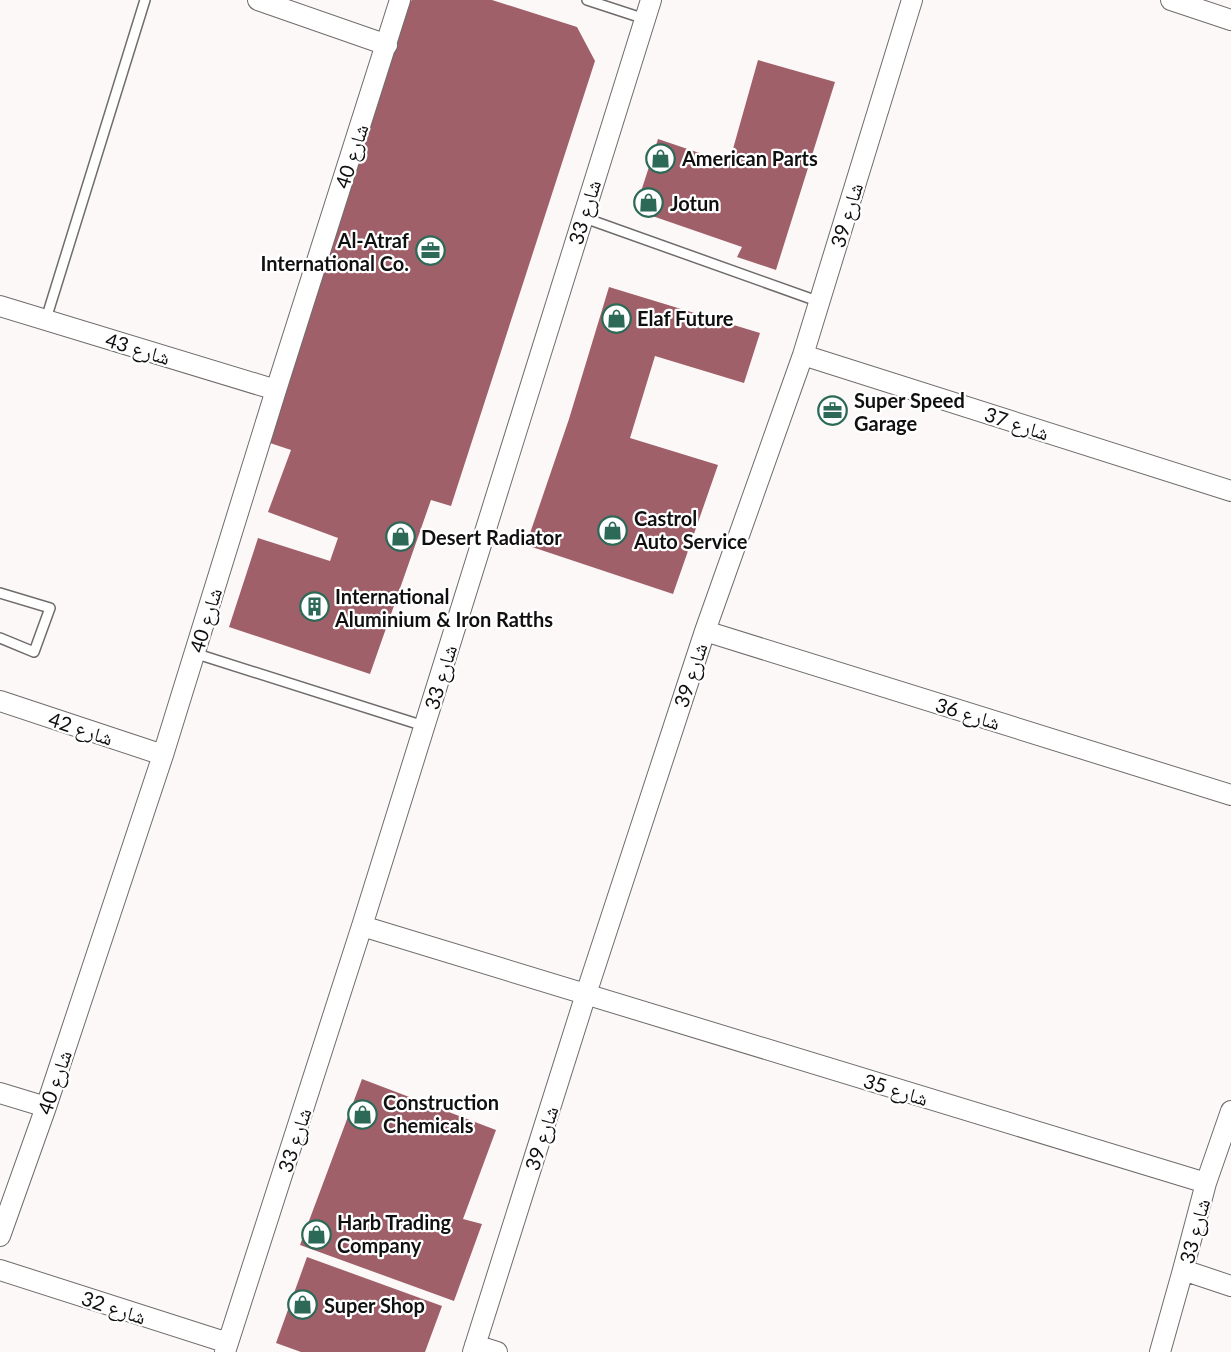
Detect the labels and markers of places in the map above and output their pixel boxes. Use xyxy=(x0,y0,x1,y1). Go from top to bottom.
shop icon: American Parts xyxy=(645,142,677,174)
place label: American Parts xyxy=(681,146,818,170)
shop icon: Jotun xyxy=(633,187,665,219)
place label: Jotun xyxy=(670,191,720,215)
place label: Al-Atraf International Co. xyxy=(260,228,410,275)
office icon: Al-Atraf International Co. xyxy=(414,235,446,267)
shop icon: Elaf Future xyxy=(600,302,632,334)
place label: Elaf Future xyxy=(637,306,734,330)
place label: Super Speed Garage xyxy=(854,388,965,435)
office icon: Super Speed Garage xyxy=(817,395,849,427)
place label: Castrol Auto Service xyxy=(633,506,748,553)
shop icon: Castrol Auto Service xyxy=(597,514,629,546)
shop icon: Desert Radiator xyxy=(384,521,416,553)
place label: Desert Radiator xyxy=(421,525,562,549)
place label: International Aluminium & Iron Ratths xyxy=(334,584,553,631)
building icon: International Aluminium & Iron Ratths xyxy=(298,591,330,623)
place label: Construction Chemicals xyxy=(383,1090,499,1137)
shop icon: Construction Chemicals xyxy=(346,1098,378,1130)
place label: Harb Trading Company xyxy=(337,1210,452,1257)
shop icon: Harb Trading Company xyxy=(300,1218,332,1250)
shop icon: Super Shop xyxy=(287,1289,319,1321)
place label: Super Shop xyxy=(324,1293,425,1317)

